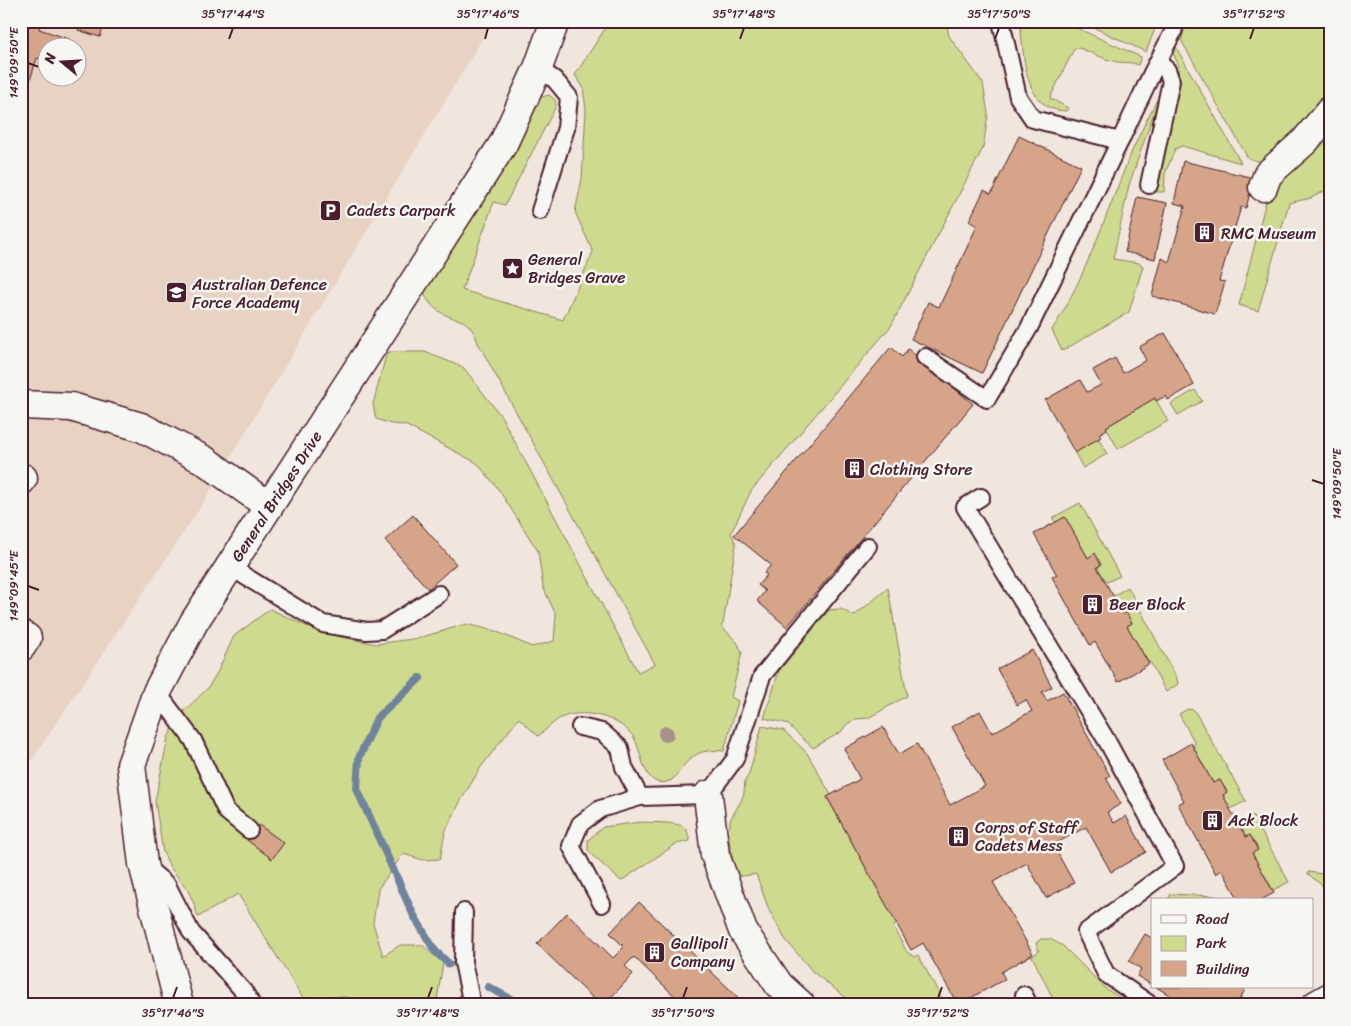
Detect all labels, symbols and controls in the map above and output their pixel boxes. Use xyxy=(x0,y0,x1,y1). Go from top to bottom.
text: 35°17'44"S xyxy=(201,3,265,25)
text: 35°17'46"S xyxy=(457,3,520,25)
text: 35°17'48"S xyxy=(713,3,776,25)
text: 35°17'50"S xyxy=(968,3,1031,25)
text: 35°17'52"S xyxy=(1223,3,1286,25)
text: 149°09'50"E xyxy=(3,26,25,99)
north arrow xyxy=(38,38,88,88)
text: N xyxy=(36,49,64,68)
place label: Cadets Carpark xyxy=(347,196,456,225)
parking icon: Cadets Carpark xyxy=(319,198,343,222)
place label: RMC Museum xyxy=(1221,219,1316,248)
building icon: RMC Museum xyxy=(1193,221,1217,245)
place label: General Bridges Grave xyxy=(528,245,626,292)
place icon: General Bridges Grave xyxy=(500,256,524,280)
place label: Australian Defence Force Academy xyxy=(191,270,327,317)
school or university icon: Australian Defence Force Academy xyxy=(164,281,188,305)
street label: General Bridges Drive xyxy=(223,425,330,568)
text: 149°09'50"E xyxy=(1326,447,1348,520)
place label: Clothing Store xyxy=(870,455,973,484)
building icon: Clothing Store xyxy=(842,457,866,481)
text: 149°09'45"E xyxy=(3,549,25,622)
place label: Beer Block xyxy=(1109,590,1186,619)
building icon: Beer Block xyxy=(1081,592,1105,616)
place label: Ack Block xyxy=(1227,806,1299,835)
building icon: Ack Block xyxy=(1200,808,1224,832)
place label: Corps of Staff Cadets Mess xyxy=(975,813,1080,860)
building icon: Corps of Staff Cadets Mess xyxy=(947,824,971,848)
legend xyxy=(1151,898,1314,988)
text: Road xyxy=(1196,906,1229,932)
place label: Gallipoli Company xyxy=(671,929,736,976)
text: Park xyxy=(1196,930,1227,956)
building icon: Gallipoli Company xyxy=(643,940,667,964)
text: Building xyxy=(1196,956,1250,982)
text: 35°17'46"S xyxy=(142,1002,205,1024)
text: 35°17'48"S xyxy=(397,1002,460,1024)
text: 35°17'50"S xyxy=(652,1002,715,1024)
text: 35°17'52"S xyxy=(907,1002,970,1024)

